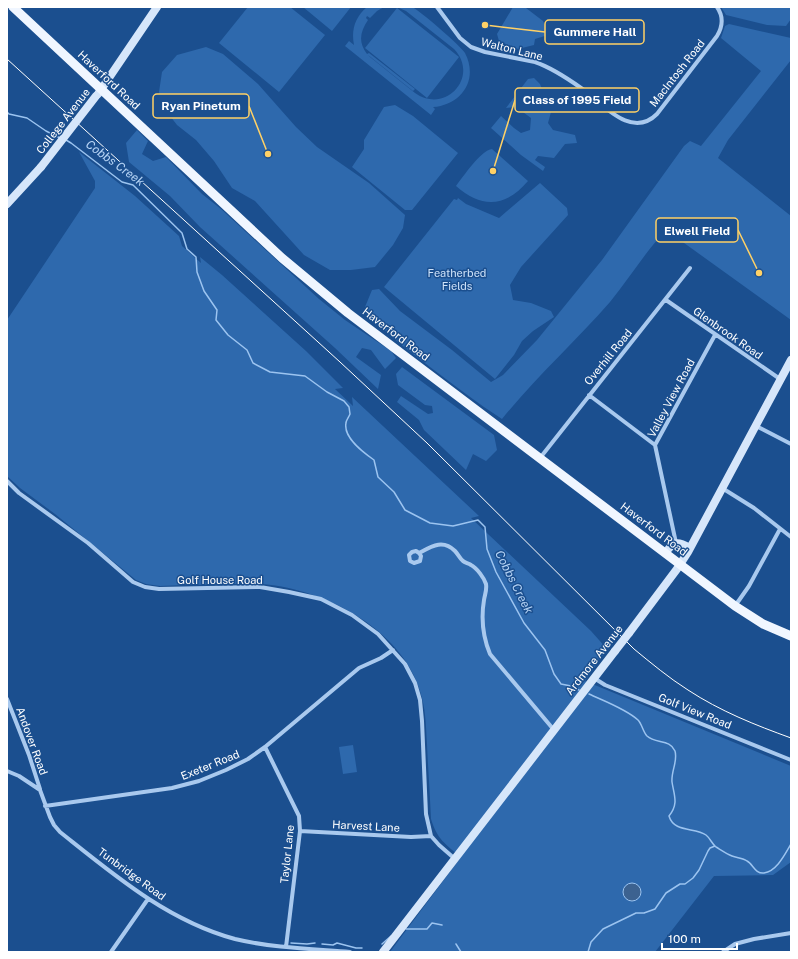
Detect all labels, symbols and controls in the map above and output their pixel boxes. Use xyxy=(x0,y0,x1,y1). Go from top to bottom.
callout: Gummere Hall xyxy=(545,20,644,44)
text: Gummere Hall xyxy=(554,25,637,39)
street label: Walton Lane xyxy=(480,36,544,62)
street label: MacIntosh Road xyxy=(647,37,707,109)
street label: Haverford Road xyxy=(76,48,142,112)
street label: College Avenue xyxy=(34,86,92,156)
callout: Class of 1995 Field xyxy=(515,88,639,112)
text: Class of 1995 Field xyxy=(523,93,631,107)
callout: Ryan Pinetum xyxy=(153,94,249,118)
text: Ryan Pinetum xyxy=(161,99,241,113)
water label: Cobbs Creek xyxy=(83,137,147,189)
callout: Elwell Field xyxy=(656,218,738,242)
text: Elwell Field xyxy=(664,224,730,238)
park label: Featherbed Fields xyxy=(428,267,486,292)
street label: Haverford Road xyxy=(360,305,432,363)
street label: Glenbrook Road xyxy=(691,305,765,361)
street label: Overhill Road xyxy=(582,327,634,387)
street label: Valley View Road xyxy=(645,357,697,439)
street label: Haverford Road xyxy=(618,500,690,558)
water label: Cobbs Creek xyxy=(492,548,536,616)
street label: Golf House Road xyxy=(177,574,263,586)
street label: Ardmore Avenue xyxy=(563,623,625,697)
street label: Golf View Road xyxy=(657,691,733,731)
street label: Andover Road xyxy=(14,705,50,777)
street label: Exeter Road xyxy=(179,748,241,782)
street label: Harvest Lane xyxy=(332,818,400,834)
street label: Taylor Lane xyxy=(278,824,296,884)
street label: Tunbridge Road xyxy=(96,846,168,902)
scale bar xyxy=(662,925,737,951)
text: 100 m xyxy=(668,932,701,946)

